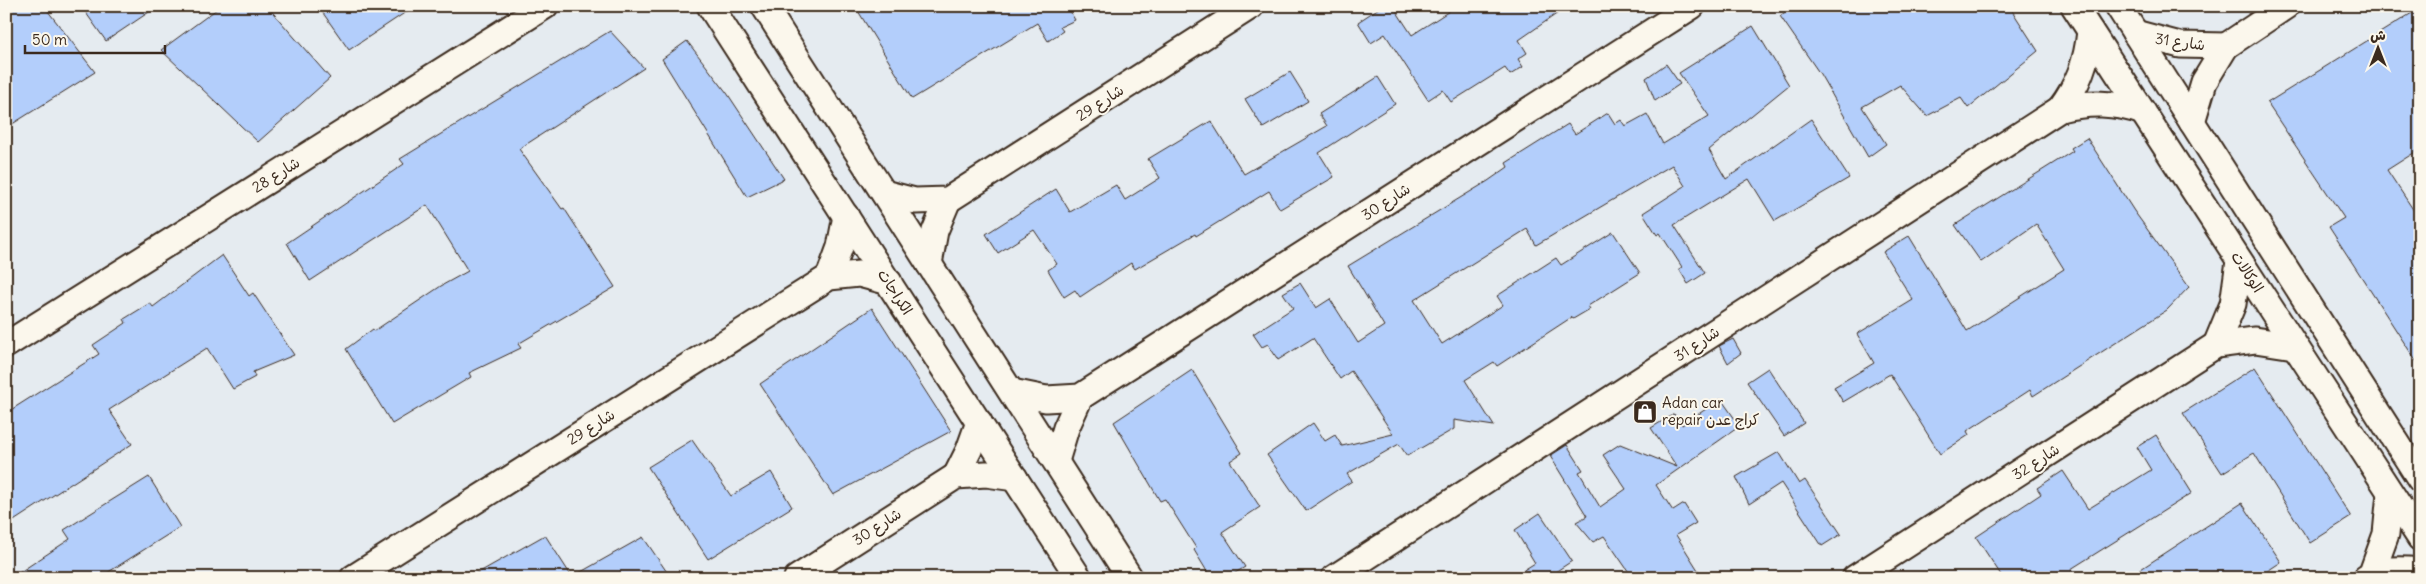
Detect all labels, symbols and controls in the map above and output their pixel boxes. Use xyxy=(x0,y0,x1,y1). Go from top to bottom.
scale bar xyxy=(25,22,165,54)
north arrow xyxy=(2354,22,2404,72)
text: ش xyxy=(2370,26,2386,44)
street label: شارع 31 xyxy=(2154,29,2206,55)
text: 50 m xyxy=(32,30,67,49)
street label: شارع 29 xyxy=(1072,80,1128,126)
street label: شارع 28 xyxy=(248,153,304,197)
street label: شارع 30 xyxy=(1358,179,1414,225)
street label: الوكالات xyxy=(2227,248,2268,296)
street label: الكراجات xyxy=(874,265,917,318)
street label: شارع 31 xyxy=(1670,322,1724,366)
place label: Adan car repair كراج عدن xyxy=(1662,393,1760,430)
shop icon: Adan car repair كراج عدن xyxy=(1632,399,1658,425)
street label: شارع 29 xyxy=(563,405,619,449)
street label: شارع 32 xyxy=(2008,439,2064,485)
street label: شارع 30 xyxy=(849,504,905,550)

